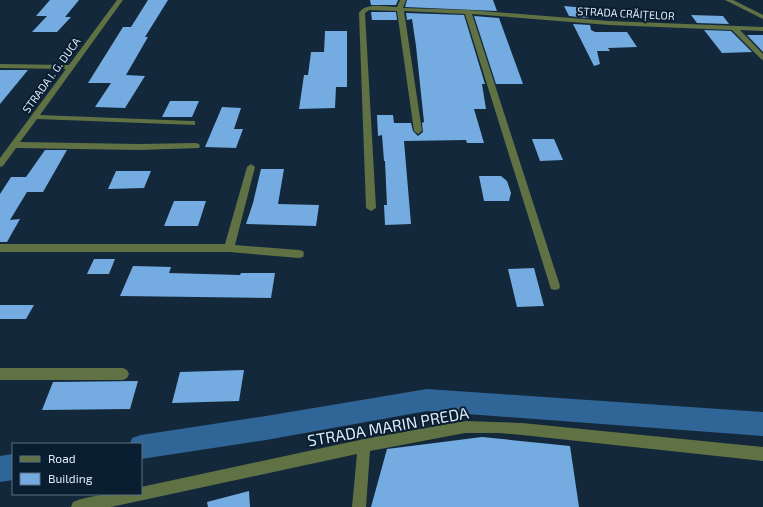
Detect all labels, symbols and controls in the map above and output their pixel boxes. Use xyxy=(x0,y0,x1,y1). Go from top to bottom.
street label: STRADA CRĂIȚELOR xyxy=(577,4,675,24)
street label: STRADA I. G. DUCA xyxy=(19,35,83,115)
street label: STRADA MARIN PREDA xyxy=(306,402,470,450)
legend xyxy=(12,443,142,495)
text: Road xyxy=(48,451,76,465)
text: Building xyxy=(48,471,93,485)

